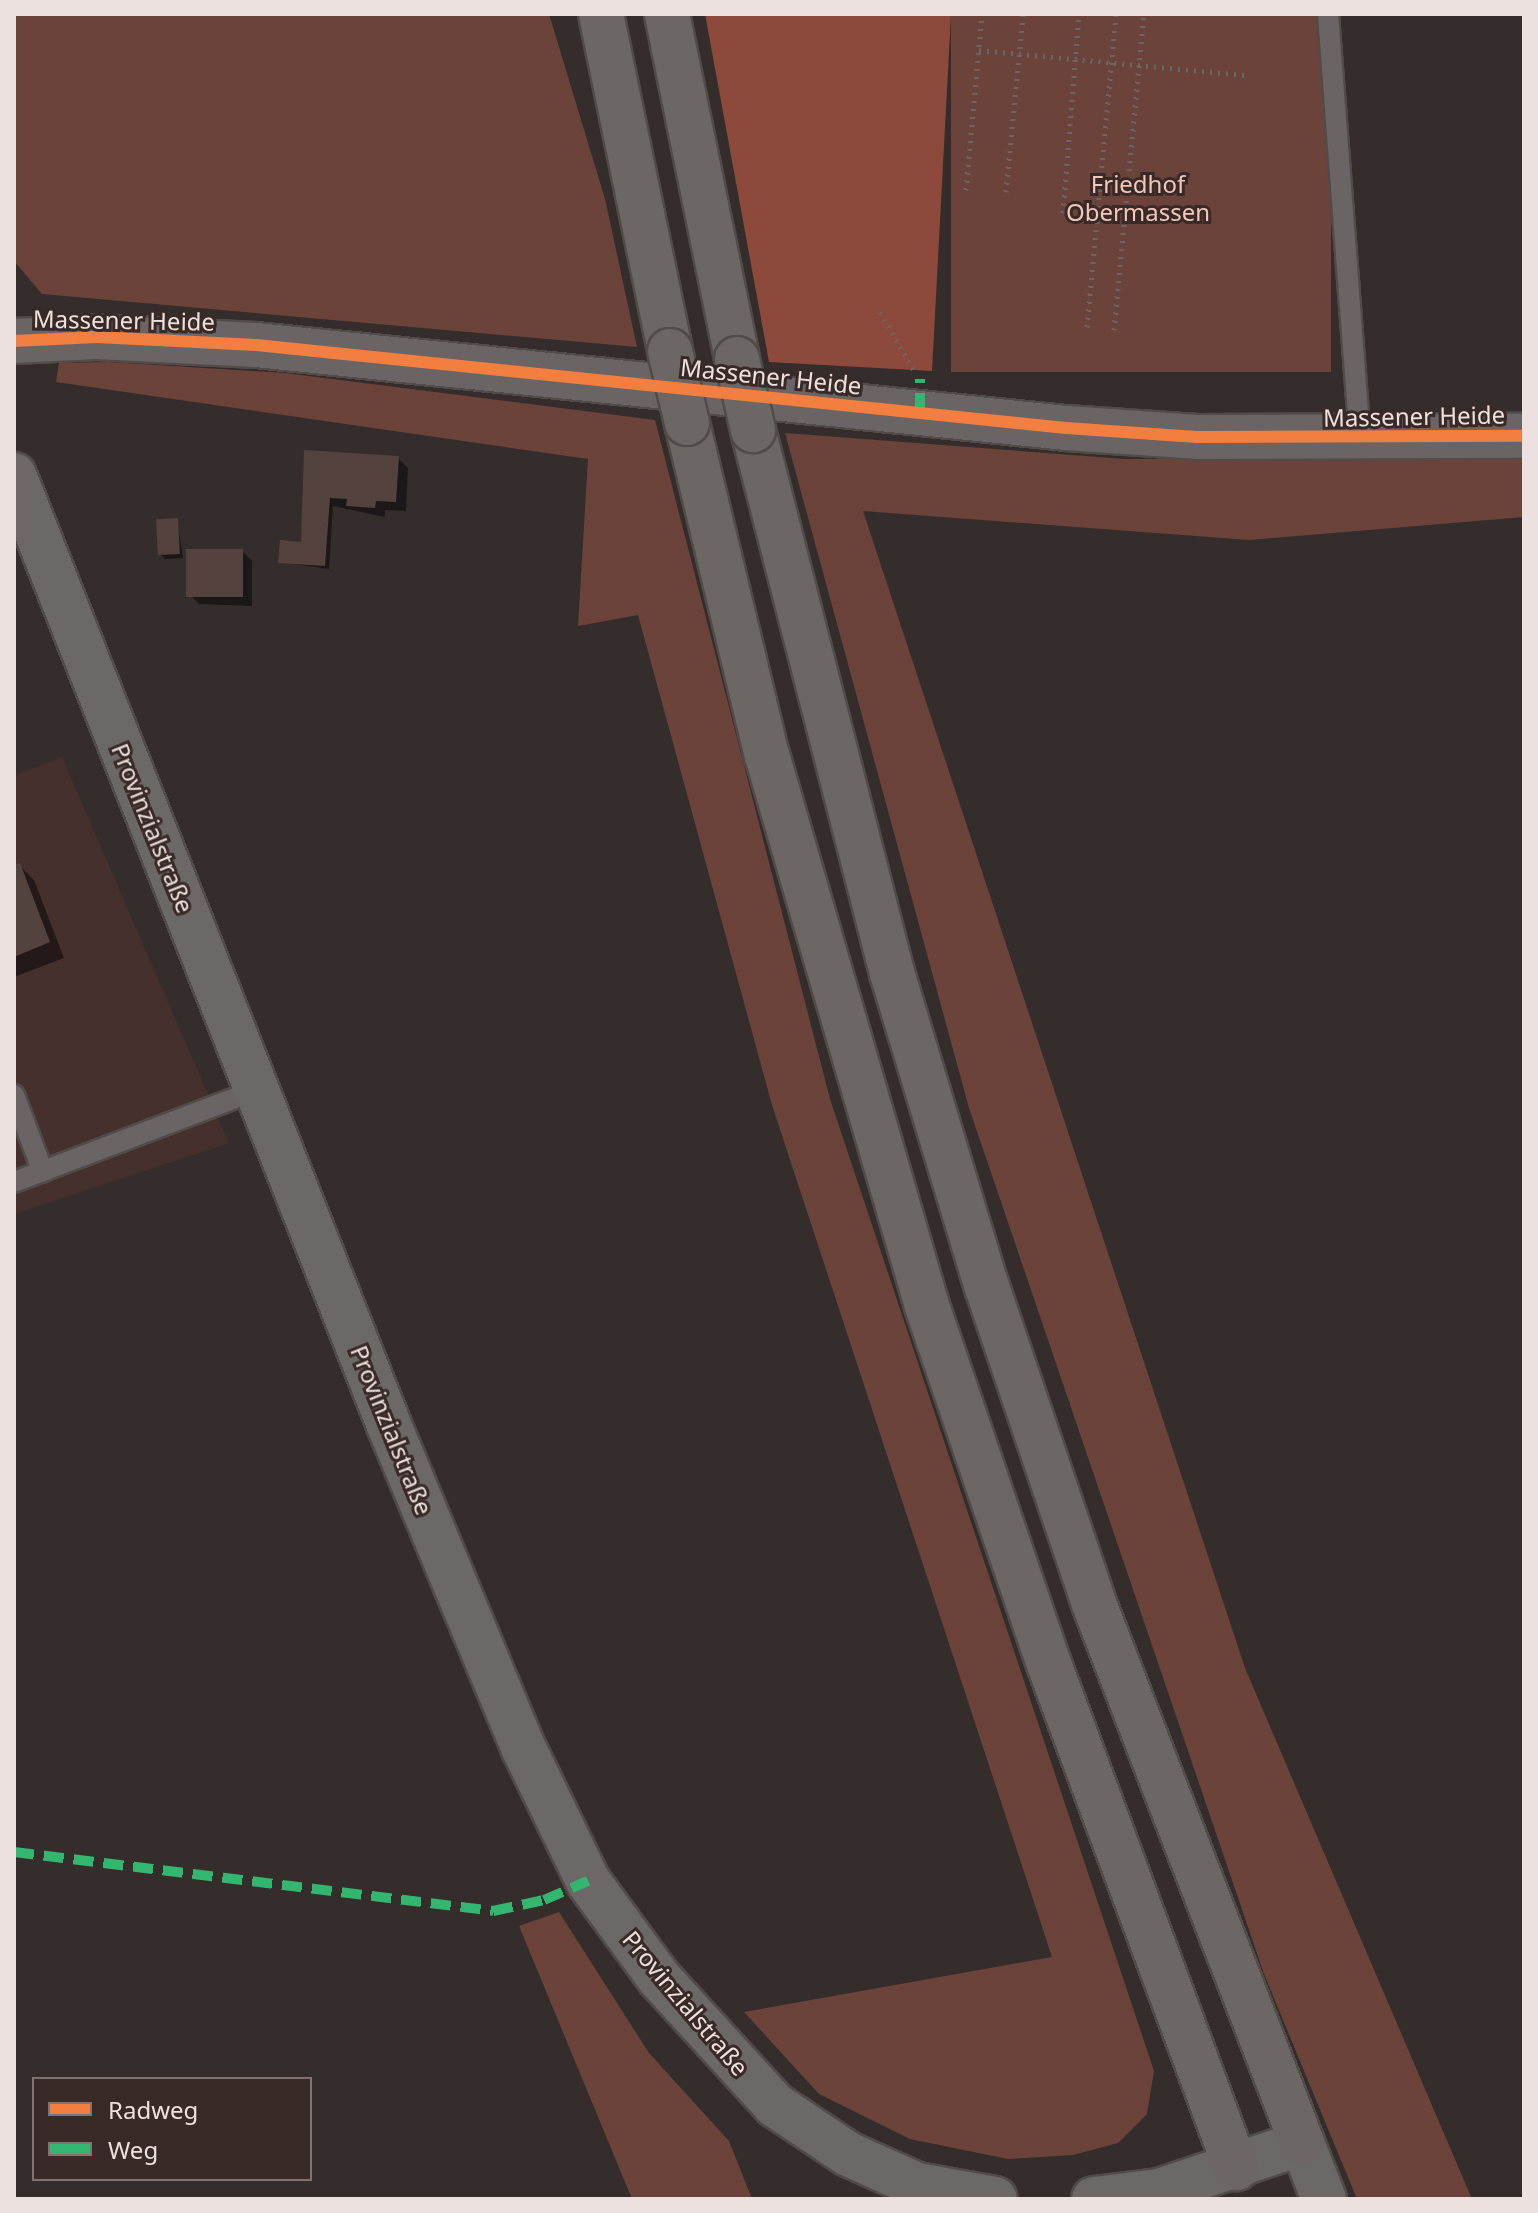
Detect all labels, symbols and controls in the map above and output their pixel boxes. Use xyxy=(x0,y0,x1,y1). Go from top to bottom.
park label: Friedhof Obermassen xyxy=(1066,170,1210,226)
street label: Massener Heide xyxy=(33,304,215,336)
street label: Massener Heide xyxy=(679,352,863,400)
street label: Massener Heide xyxy=(1323,400,1505,432)
street label: Provinzialstraße xyxy=(106,739,200,917)
street label: Provinzialstraße xyxy=(345,1341,439,1519)
street label: Provinzialstraße xyxy=(617,1925,755,2081)
legend xyxy=(32,2077,312,2181)
text: Radweg xyxy=(108,2093,198,2126)
text: Weg xyxy=(108,2133,158,2166)

